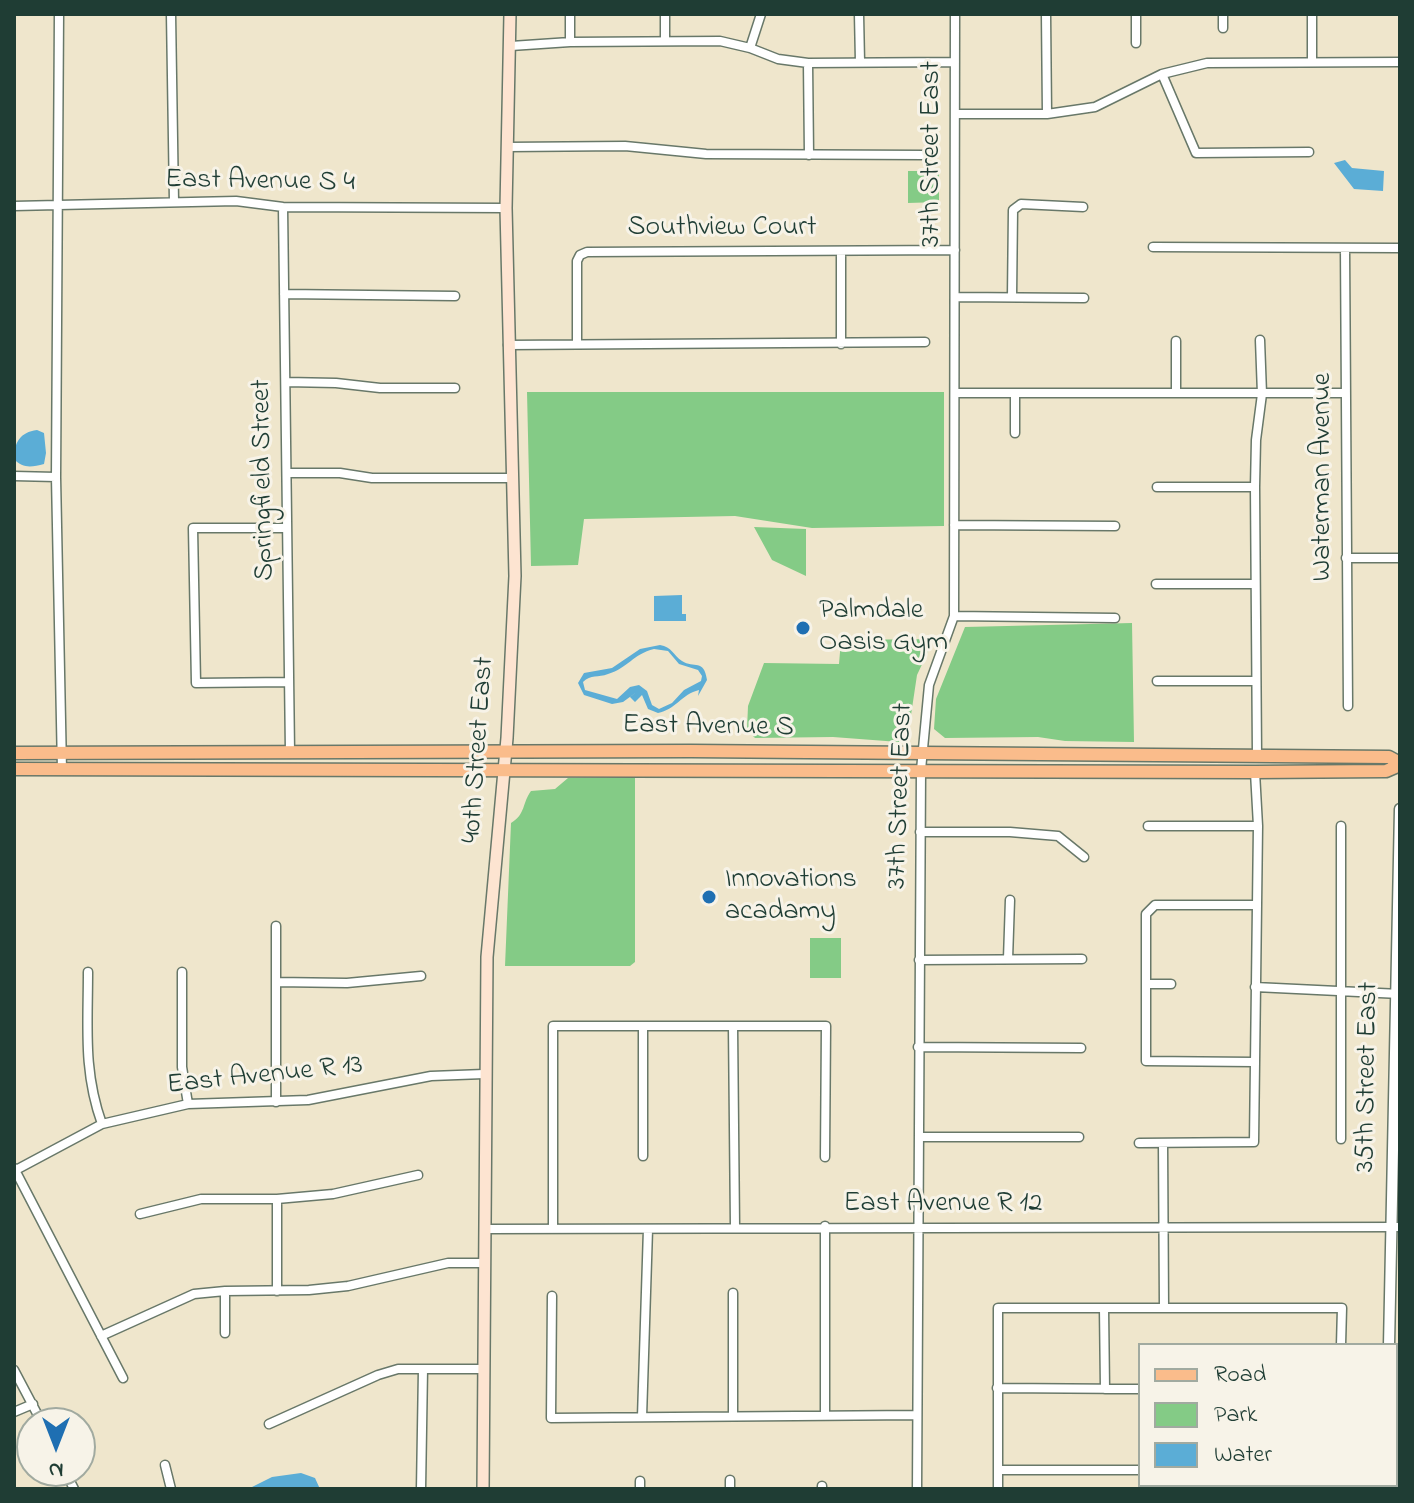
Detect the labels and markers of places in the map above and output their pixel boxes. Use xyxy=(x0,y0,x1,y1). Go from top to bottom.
place label: Palmdale Oasis Gym xyxy=(819,595,948,661)
marker: Palmdale Oasis Gym xyxy=(794,619,812,637)
place label: Innovations acadamy xyxy=(725,864,857,930)
marker: Innovations acadamy xyxy=(700,888,718,906)

